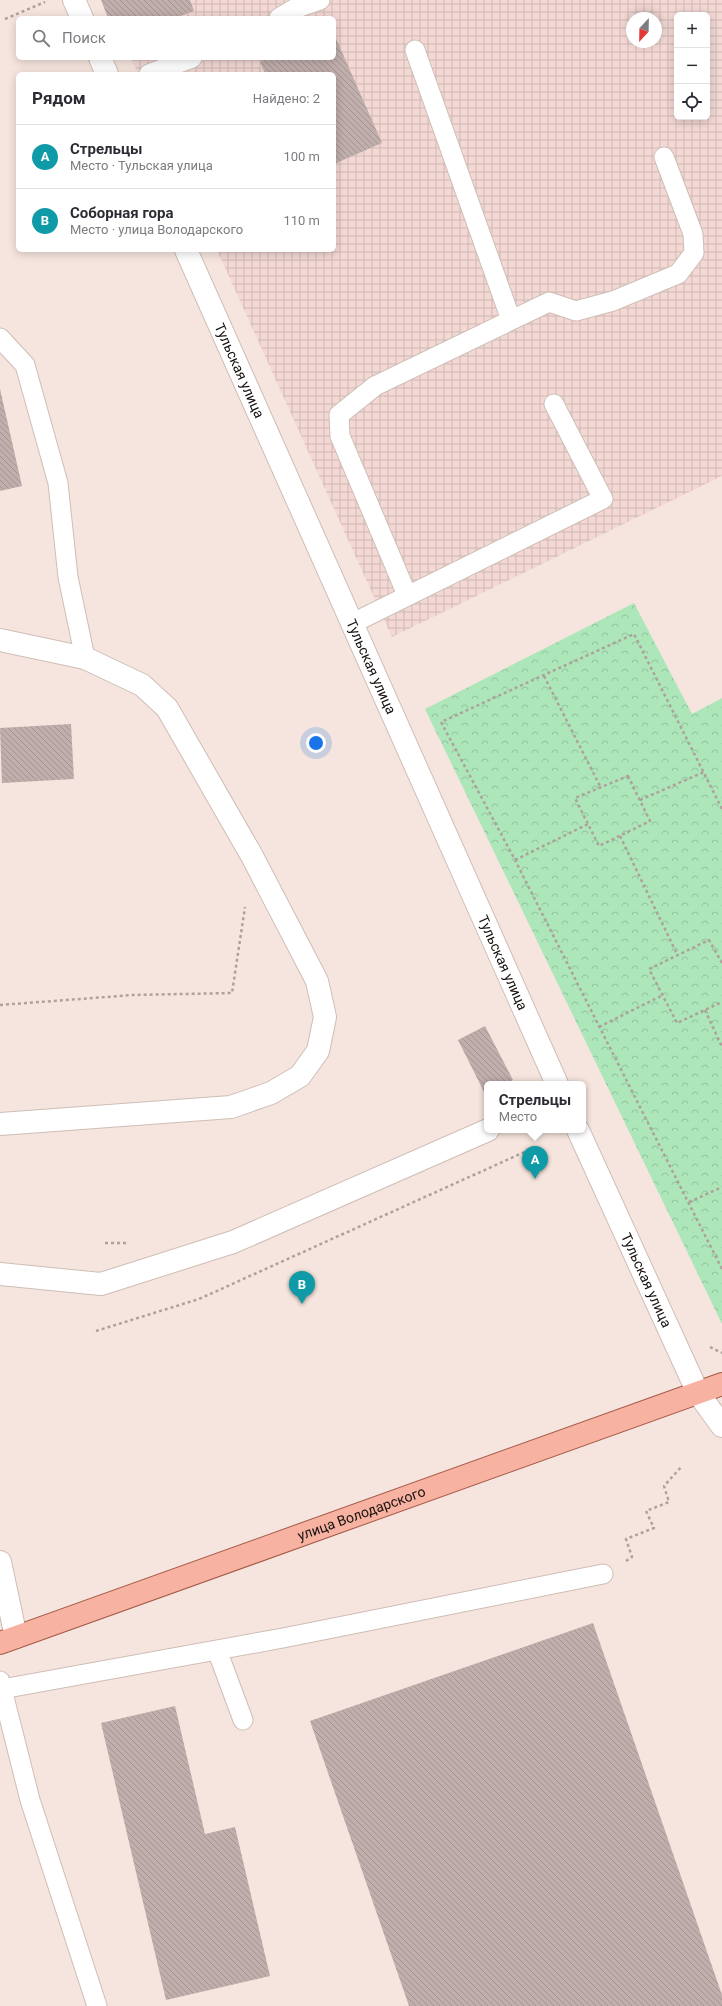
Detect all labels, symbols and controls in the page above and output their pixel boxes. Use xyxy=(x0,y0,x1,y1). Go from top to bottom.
north arrow xyxy=(626,12,662,48)
map controls xyxy=(674,12,710,120)
button: + xyxy=(674,12,710,48)
search box xyxy=(16,16,336,60)
icon: search xyxy=(30,27,52,49)
text: Поиск xyxy=(62,29,106,47)
button: − xyxy=(674,48,710,84)
button: locate xyxy=(674,84,710,120)
text: Рядом xyxy=(32,88,86,108)
text: Найдено: 2 xyxy=(253,91,320,106)
text: Стрельцы xyxy=(70,140,142,158)
text: A xyxy=(41,149,49,164)
text: 100 m xyxy=(283,149,320,164)
text: Место · Тульская улица xyxy=(70,158,213,173)
text: Соборная гора xyxy=(70,204,173,222)
text: B xyxy=(41,213,49,228)
text: 110 m xyxy=(283,213,320,228)
text: Место · улица Володарского xyxy=(70,222,243,237)
street label: Тульская улица xyxy=(212,321,268,420)
street label: Тульская улица xyxy=(343,617,399,717)
your location xyxy=(306,733,326,753)
street label: Тульская улица xyxy=(475,913,531,1013)
popup xyxy=(484,1081,586,1133)
text: Стрельцы xyxy=(499,1091,571,1109)
text: Место xyxy=(499,1109,537,1124)
pin: A xyxy=(522,1146,548,1179)
street label: Тульская улица xyxy=(618,1230,675,1330)
pin: B xyxy=(289,1271,315,1304)
street label: улица Володарского xyxy=(295,1483,428,1544)

